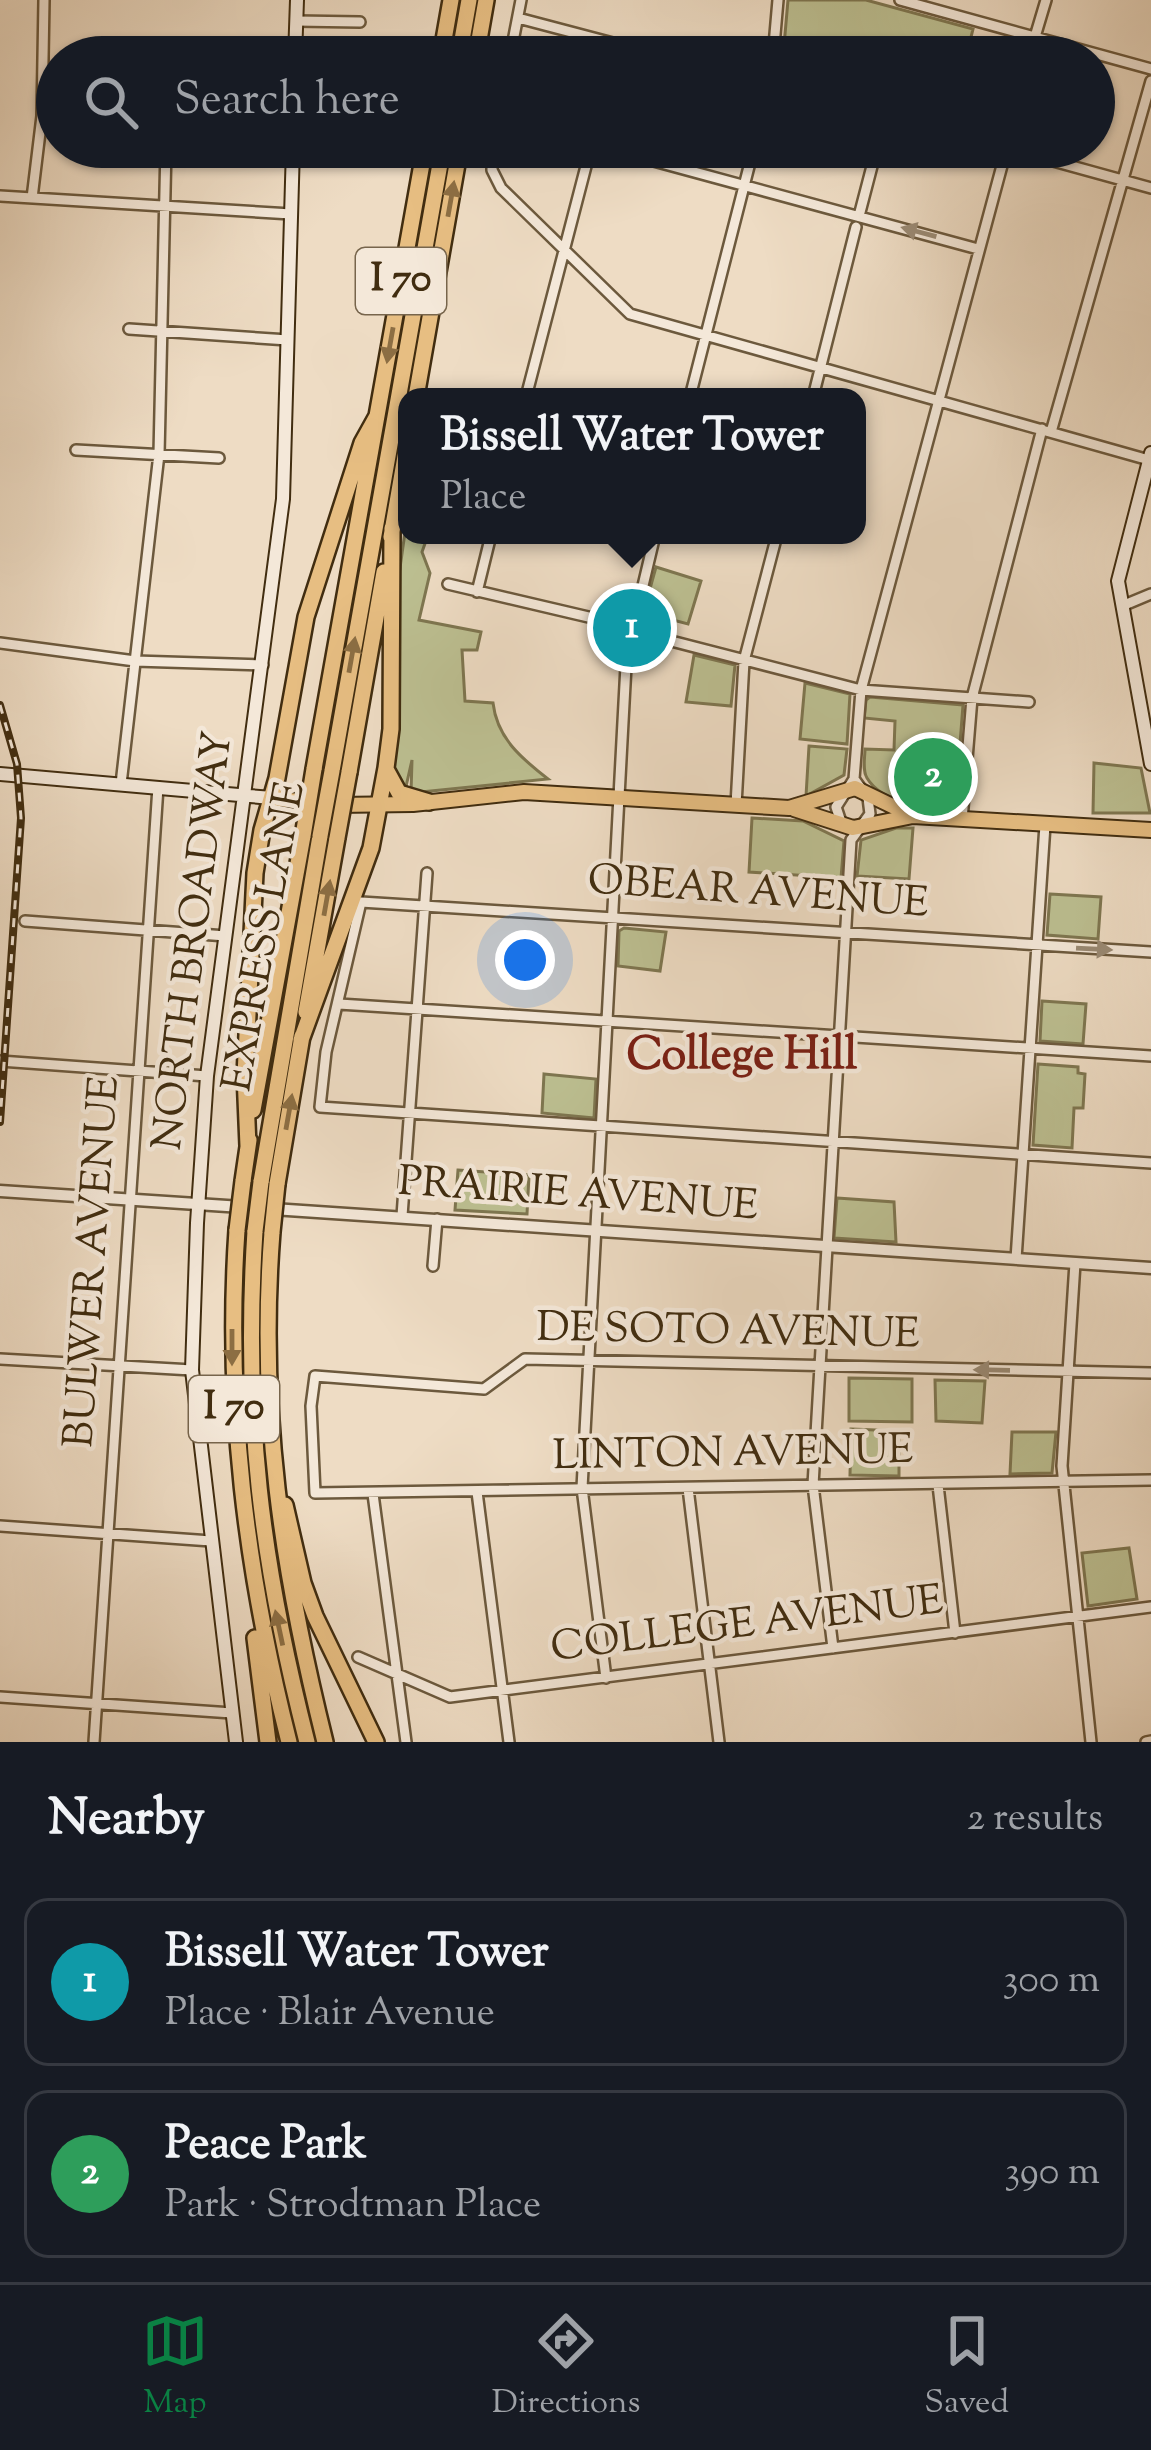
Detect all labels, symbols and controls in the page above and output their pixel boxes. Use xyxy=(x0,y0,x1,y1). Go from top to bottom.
search box xyxy=(36,36,1115,168)
icon: search xyxy=(78,69,144,135)
text: Search here xyxy=(174,70,400,135)
one-way arrow xyxy=(442,180,461,217)
one-way arrow xyxy=(900,222,937,241)
road number: I 70 xyxy=(356,248,446,314)
one-way arrow xyxy=(380,327,399,364)
popup xyxy=(398,388,866,544)
text: Bissell Water Tower xyxy=(440,406,824,471)
text: Place xyxy=(440,471,526,527)
pin: 1 xyxy=(593,583,671,673)
one-way arrow xyxy=(343,636,362,674)
street label: NORTH BROADWAY xyxy=(140,728,250,1154)
pin: 2 xyxy=(894,732,972,822)
street label: EXPRESS LANE xyxy=(209,777,323,1097)
street label: OBEAR AVENUE xyxy=(586,852,930,936)
one-way arrow xyxy=(318,878,336,916)
your location xyxy=(495,930,555,990)
one-way arrow xyxy=(1076,940,1114,959)
district label: College Hill xyxy=(627,1025,858,1090)
street label: BULWER AVENUE xyxy=(51,1074,137,1450)
one-way arrow xyxy=(280,1093,299,1130)
street label: PRAIRIE AVENUE xyxy=(396,1153,760,1239)
street label: DE SOTO AVENUE xyxy=(536,1300,920,1366)
one-way arrow xyxy=(223,1329,242,1367)
one-way arrow xyxy=(972,1360,1010,1379)
road number: I 70 xyxy=(189,1376,279,1442)
street label: LINTON AVENUE xyxy=(552,1422,914,1488)
street label: COLLEGE AVENUE xyxy=(547,1572,947,1680)
one-way arrow xyxy=(269,1609,288,1647)
text: Nearby xyxy=(48,1784,205,1857)
text: 2 results xyxy=(967,1792,1103,1848)
text: Bissell Water Tower xyxy=(165,1922,549,1987)
text: 1 xyxy=(83,1954,97,2010)
text: 300 m xyxy=(1003,1954,1100,2010)
text: Place · Blair Avenue xyxy=(165,1987,495,2043)
text: Peace Park xyxy=(165,2114,366,2179)
text: 2 xyxy=(81,2146,99,2202)
text: 390 m xyxy=(1004,2146,1100,2202)
text: Park · Strodtman Place xyxy=(165,2179,541,2235)
tab: Map xyxy=(142,2308,208,2428)
tab: Directions xyxy=(492,2308,641,2428)
tab: Saved xyxy=(924,2308,1009,2428)

